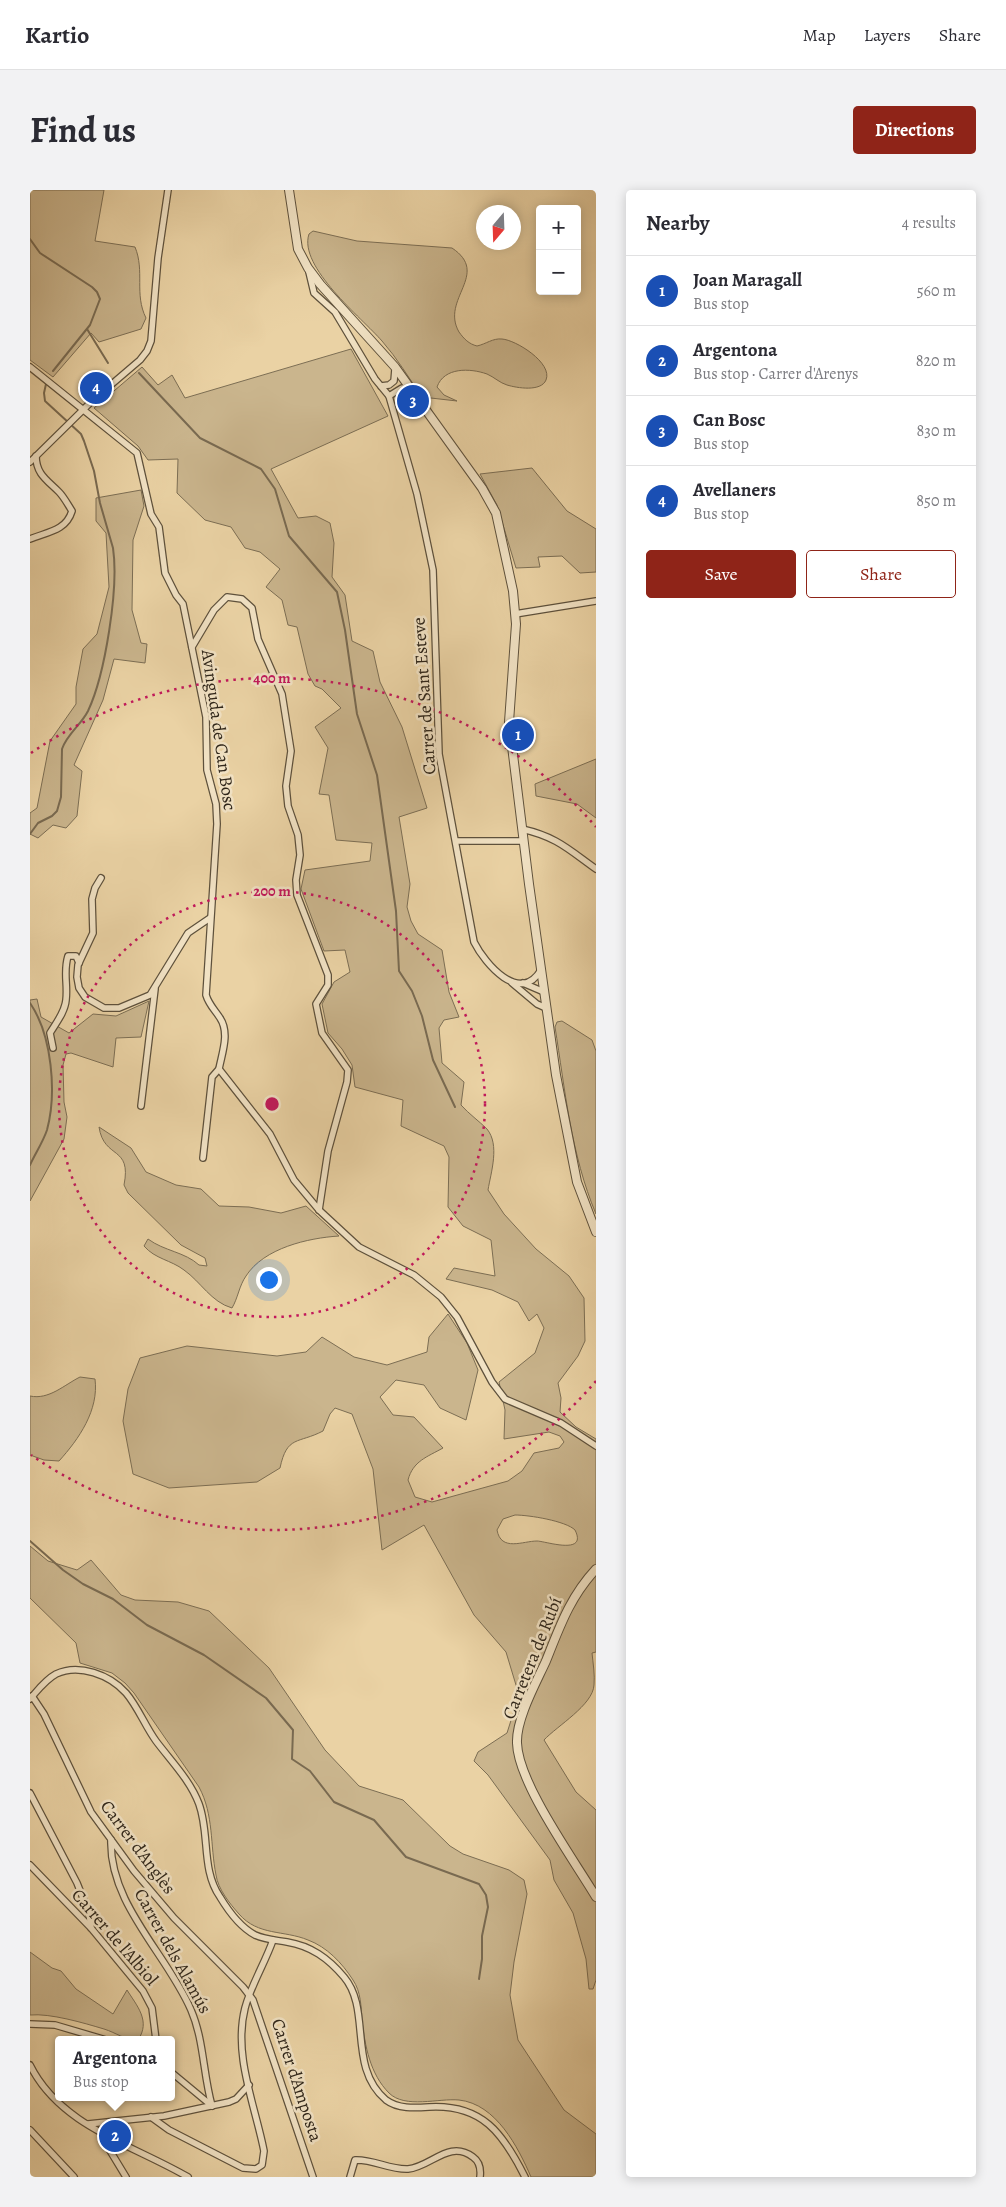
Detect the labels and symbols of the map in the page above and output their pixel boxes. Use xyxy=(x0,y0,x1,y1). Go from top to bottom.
north arrow xyxy=(476,205,521,250)
pin: 4 xyxy=(80,369,112,407)
pin: 3 xyxy=(397,382,429,420)
street label: Carrer de Sant Esteve xyxy=(407,617,441,775)
street label: Avinguda de Can Bosc xyxy=(196,647,242,812)
text: 400 m xyxy=(253,668,291,688)
pin: 1 xyxy=(502,716,534,754)
text: 200 m xyxy=(253,881,291,901)
centre of rings xyxy=(263,1095,281,1113)
your location xyxy=(256,1267,282,1293)
street label: Carretera de Rubí xyxy=(497,1593,567,1723)
street label: Carrer d'Anglès xyxy=(95,1795,181,1899)
street label: Carrer de l'Albiol xyxy=(66,1883,164,1991)
street label: Carrer dels Alamús xyxy=(129,1884,217,2018)
street label: Carrer d'Amposta xyxy=(266,2015,328,2145)
pin: 2 xyxy=(99,2117,131,2155)

